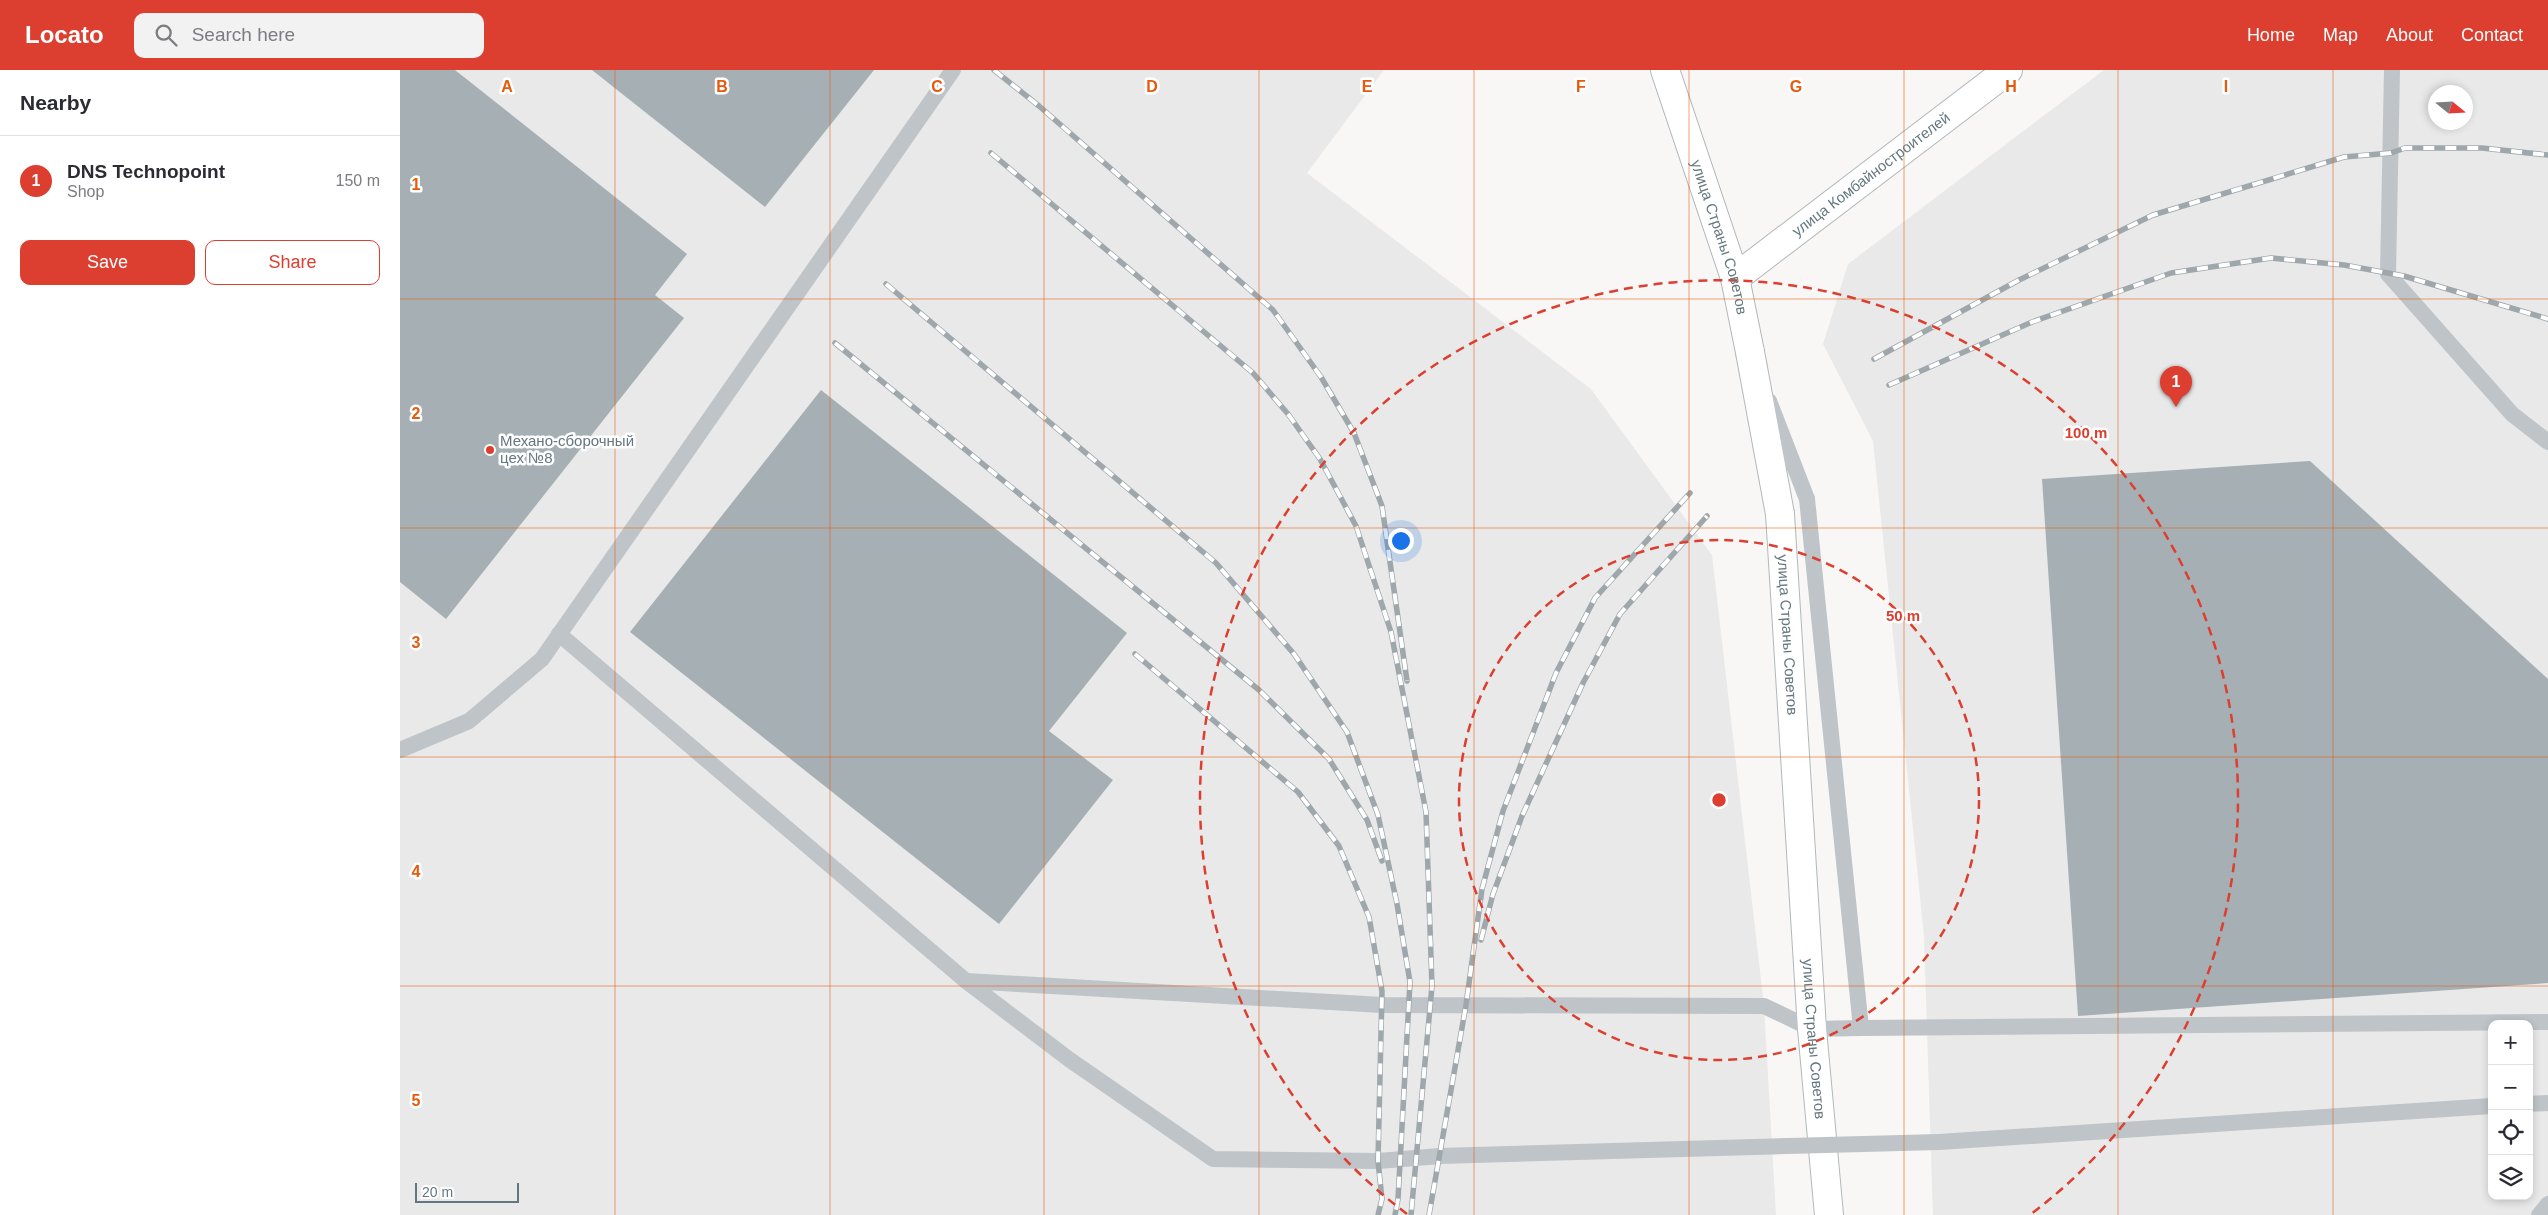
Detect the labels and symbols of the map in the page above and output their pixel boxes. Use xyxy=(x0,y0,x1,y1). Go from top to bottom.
text: A xyxy=(501,78,513,95)
text: B xyxy=(716,78,728,95)
text: C xyxy=(931,78,943,95)
text: D xyxy=(1146,78,1158,95)
text: E xyxy=(1362,78,1373,95)
text: F xyxy=(1576,78,1586,95)
text: G xyxy=(1790,78,1802,95)
text: H xyxy=(2005,78,2017,95)
text: I xyxy=(2224,78,2228,95)
north arrow xyxy=(2428,85,2473,130)
street label: улица Комбайностроителей xyxy=(1788,108,1953,239)
street label: улица Страны Советов xyxy=(1688,158,1751,316)
text: 1 xyxy=(412,176,421,193)
pin: 1 xyxy=(2160,366,2192,407)
text: 2 xyxy=(412,405,421,422)
text: 100 m xyxy=(2065,424,2107,441)
place label: Механо-сборочный цех №8 xyxy=(500,432,634,466)
marker: Механо-сборочный цех №8 xyxy=(484,444,496,456)
your location xyxy=(1388,528,1414,554)
street label: улица Страны Советов xyxy=(1775,554,1801,716)
text: 50 m xyxy=(1886,607,1920,624)
text: 3 xyxy=(412,634,421,651)
centre of rings xyxy=(1710,791,1728,809)
text: 4 xyxy=(412,863,421,880)
street label: улица Страны Советов xyxy=(1800,958,1829,1120)
text: 5 xyxy=(412,1092,421,1109)
scale bar xyxy=(415,1180,519,1203)

